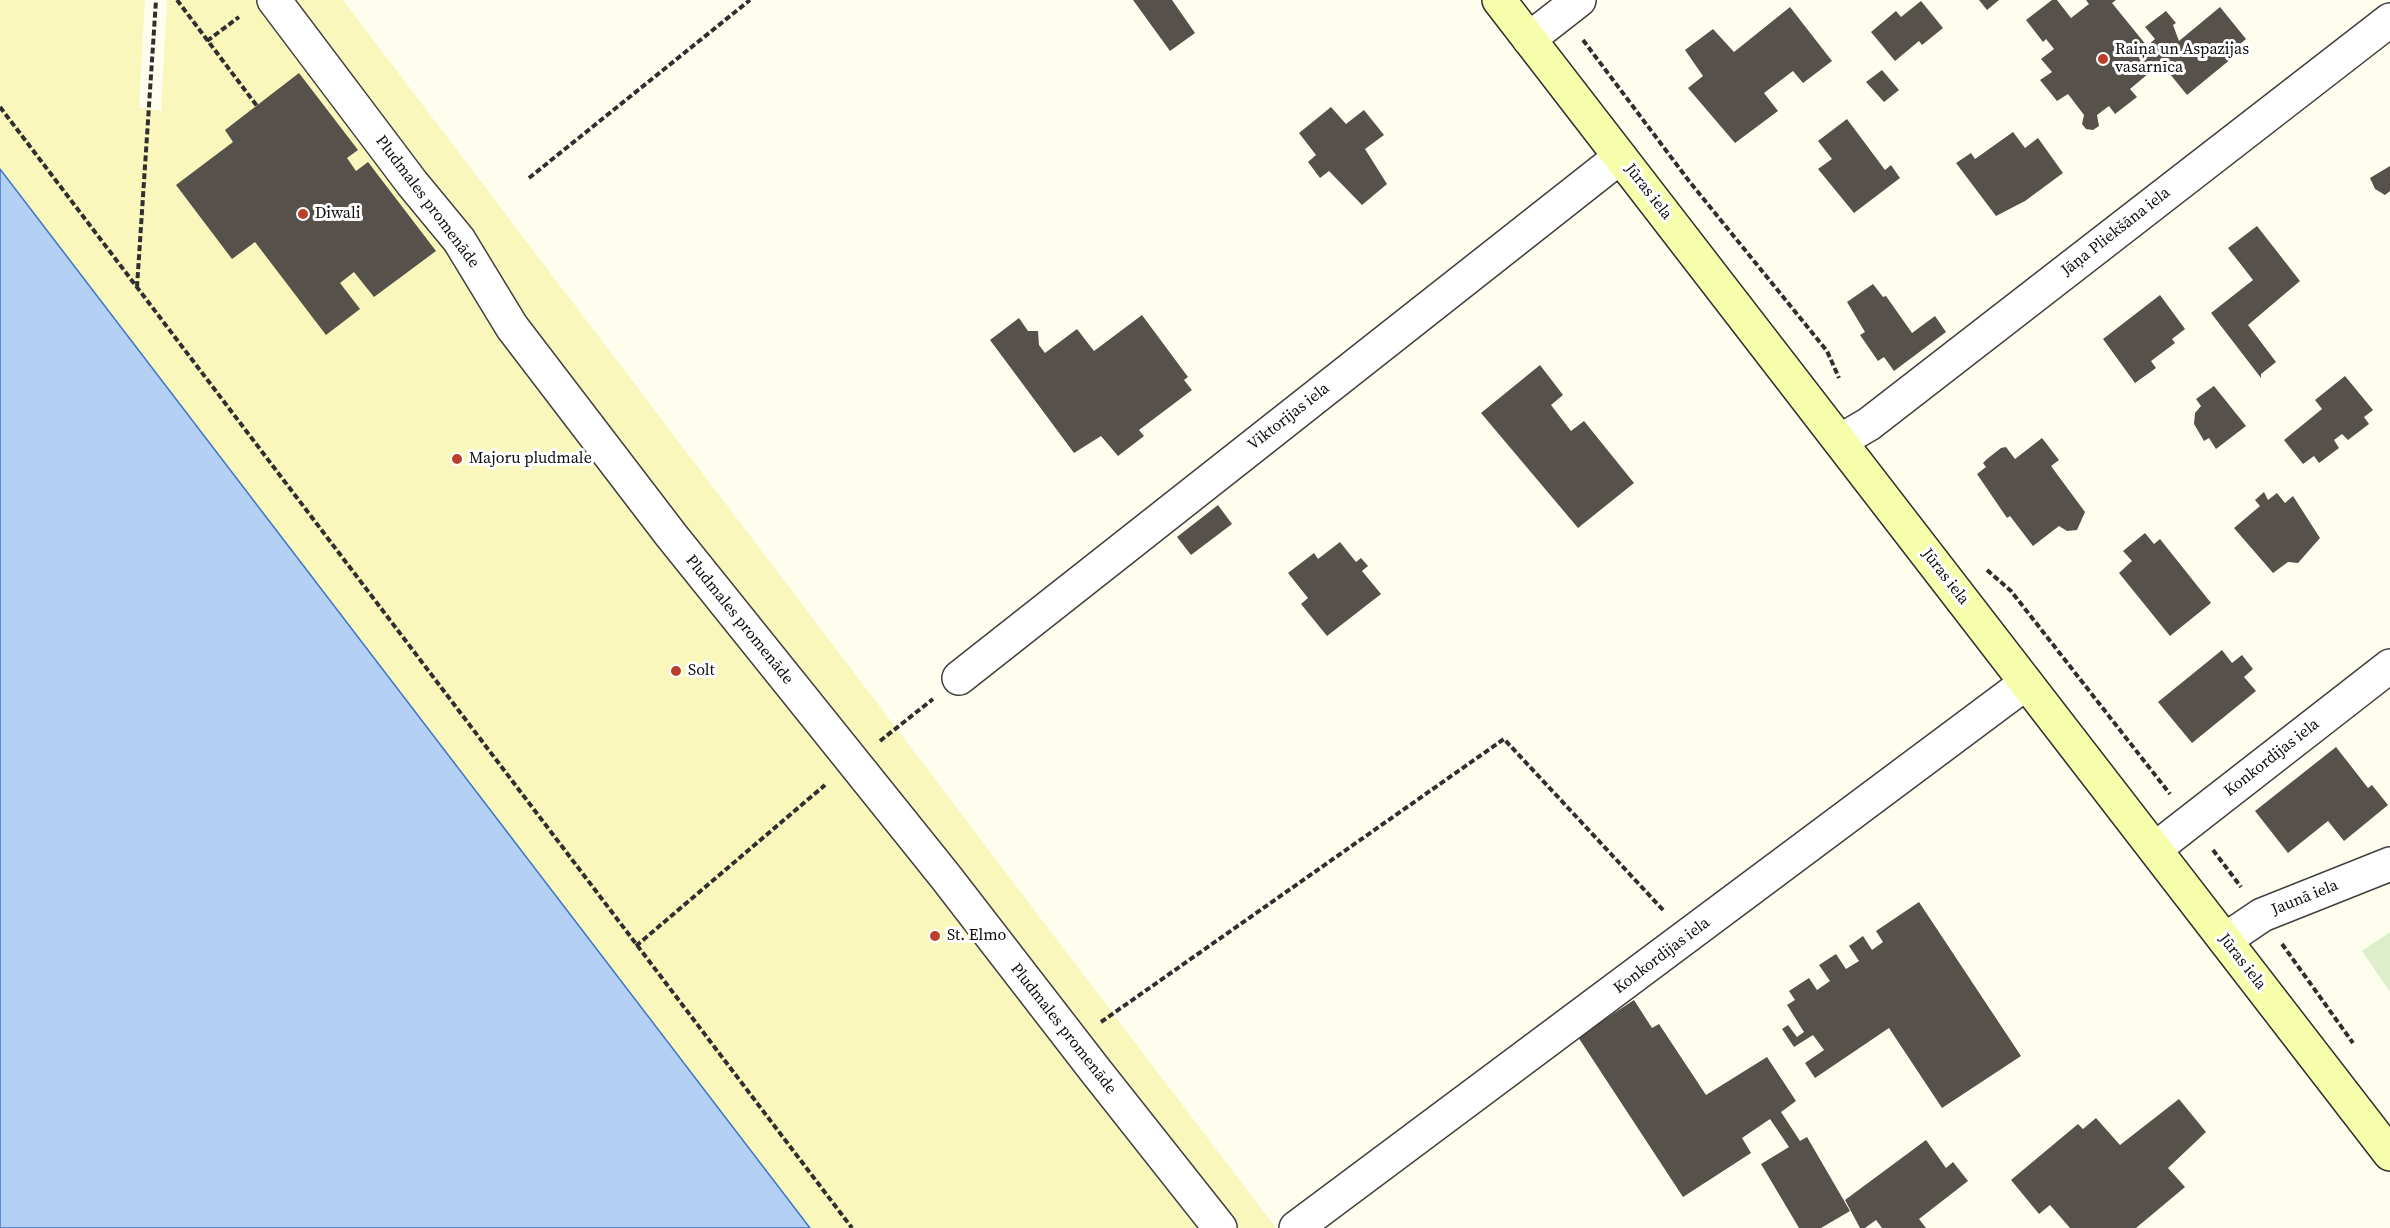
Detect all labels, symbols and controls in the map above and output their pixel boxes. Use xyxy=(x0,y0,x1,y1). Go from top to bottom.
place label: Raiņa un Aspazijas vasarnīca xyxy=(2115,40,2249,78)
marker: Raiņa un Aspazijas vasarnīca xyxy=(2096,52,2110,66)
street label: Pludmales promenāde xyxy=(371,132,483,272)
street label: Jūras iela xyxy=(1620,160,1676,224)
street label: Jāņa Pliekšāna iela xyxy=(2058,184,2174,280)
place label: Diwali xyxy=(315,204,361,224)
marker: Diwali xyxy=(296,207,310,221)
street label: Viktorijas iela xyxy=(1244,379,1334,455)
place label: Majoru pludmale xyxy=(469,449,592,469)
marker: Majoru pludmale xyxy=(450,452,464,466)
street label: Jūras iela xyxy=(1917,545,1973,609)
street label: Pludmales promenāde xyxy=(681,551,797,689)
place label: Solt xyxy=(688,661,715,681)
marker: Solt xyxy=(669,664,683,678)
street label: Konkordijas iela xyxy=(2221,715,2323,801)
street label: Jaunā iela xyxy=(2269,876,2341,920)
street label: Konkordijas iela xyxy=(1610,914,1714,998)
place label: St. Elmo xyxy=(947,926,1006,946)
marker: St. Elmo xyxy=(928,929,942,943)
street label: Jūras iela xyxy=(2214,930,2270,994)
street label: Pludmales promenāde xyxy=(1006,960,1120,1098)

